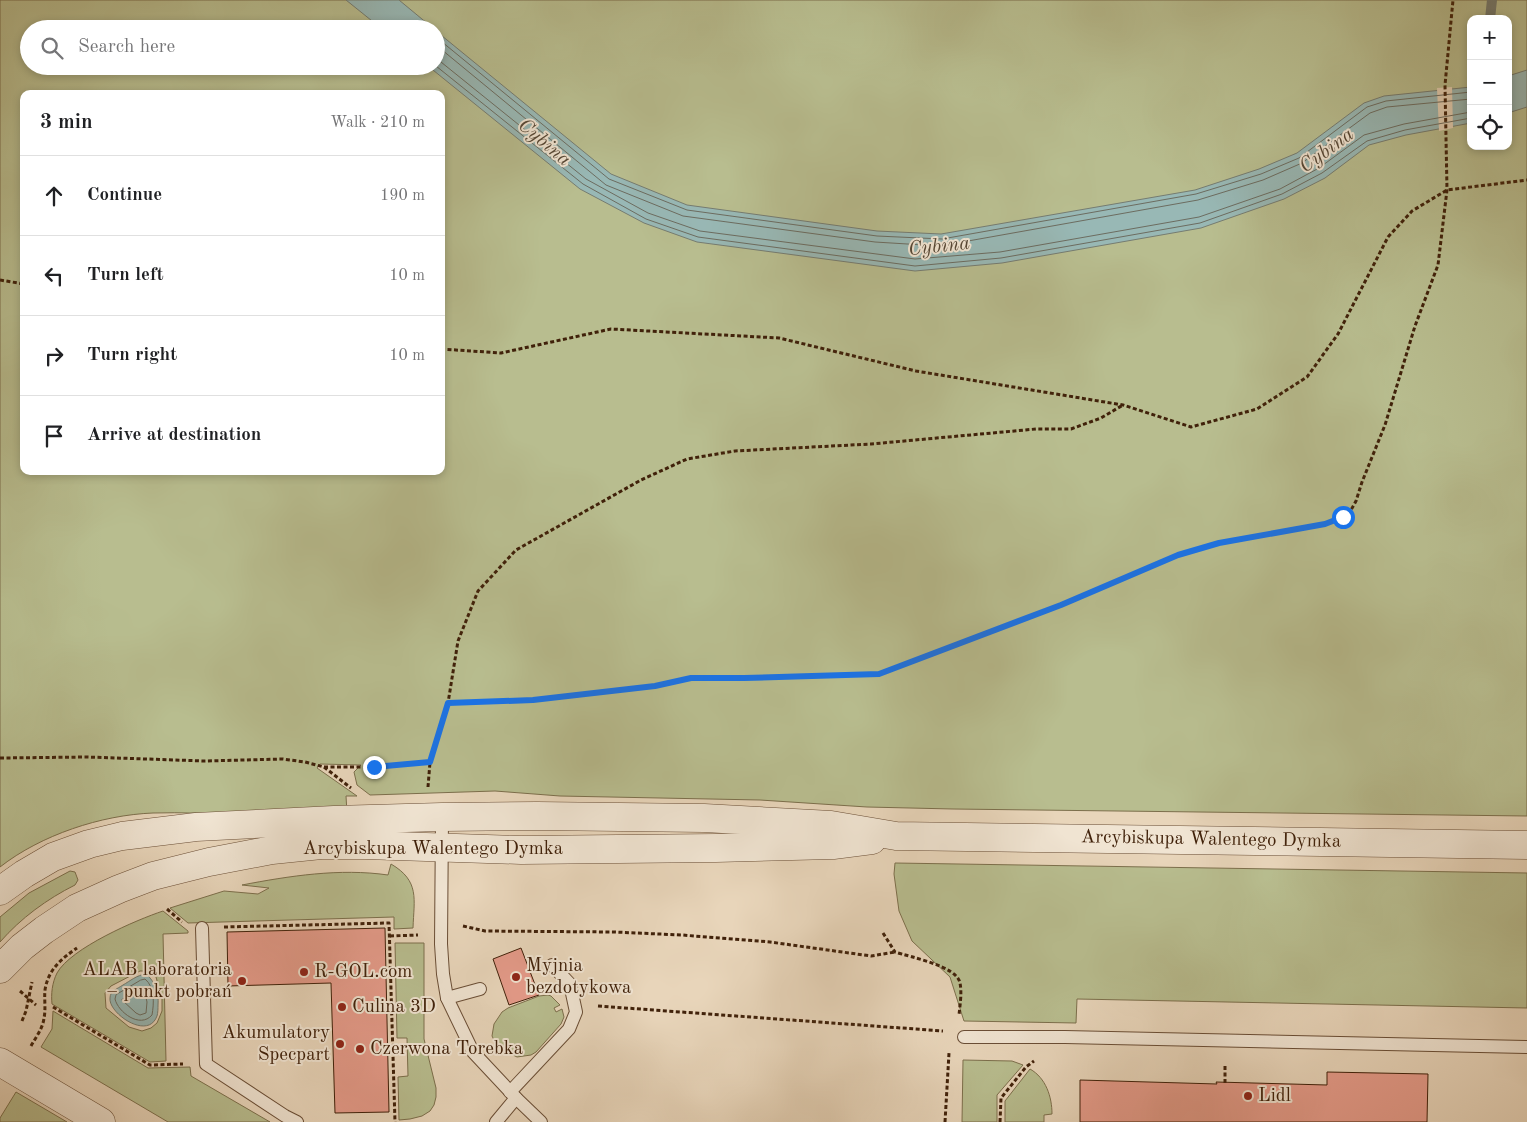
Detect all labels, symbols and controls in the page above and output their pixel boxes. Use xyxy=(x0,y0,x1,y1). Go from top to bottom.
map controls xyxy=(1467,15,1512,150)
button: + xyxy=(1467,15,1512,60)
search box xyxy=(20,20,445,75)
icon: search xyxy=(38,34,66,62)
text: Search here xyxy=(78,38,175,57)
button: − xyxy=(1467,60,1512,105)
button: locate xyxy=(1467,105,1512,150)
text: 3 min xyxy=(40,112,93,133)
text: Walk · 210 m xyxy=(330,115,425,131)
water label: Cybina xyxy=(514,115,574,171)
water label: Cybina xyxy=(1296,125,1358,177)
icon: ahead xyxy=(40,182,68,210)
text: Continue xyxy=(87,186,162,205)
text: 190 m xyxy=(380,188,425,204)
water label: Cybina xyxy=(907,234,971,260)
icon: left xyxy=(40,262,68,290)
text: Turn left xyxy=(87,266,164,285)
text: 10 m xyxy=(389,268,425,284)
icon: right xyxy=(40,342,68,370)
text: Turn right xyxy=(87,346,177,365)
text: 10 m xyxy=(389,348,425,364)
icon: arrive xyxy=(40,422,68,450)
text: Arrive at destination xyxy=(87,426,261,445)
route start xyxy=(1332,506,1355,529)
route end xyxy=(363,756,386,779)
street label: Arcybiskupa Walentego Dymka xyxy=(1081,828,1342,852)
street label: Arcybiskupa Walentego Dymka xyxy=(303,840,564,859)
place label: Myjnia bezdotykowa xyxy=(526,957,632,998)
place label: ALAB laboratoria – punkt pobrań xyxy=(83,961,233,1002)
place label: R-GOL.com xyxy=(314,963,412,982)
marker: R-GOL.com xyxy=(298,966,310,978)
marker: Myjnia bezdotykowa xyxy=(510,971,522,983)
marker: ALAB laboratoria – punkt pobrań xyxy=(236,975,248,987)
place label: Culina 3D xyxy=(352,998,436,1017)
marker: Culina 3D xyxy=(336,1001,348,1013)
place label: Akumulatory Specpart xyxy=(222,1024,330,1065)
marker: Akumulatory Specpart xyxy=(334,1038,346,1050)
place label: Czerwona Torebka xyxy=(370,1040,524,1059)
marker: Czerwona Torebka xyxy=(354,1043,366,1055)
place label: Lidl xyxy=(1258,1087,1291,1106)
marker: Lidl xyxy=(1242,1090,1254,1102)

